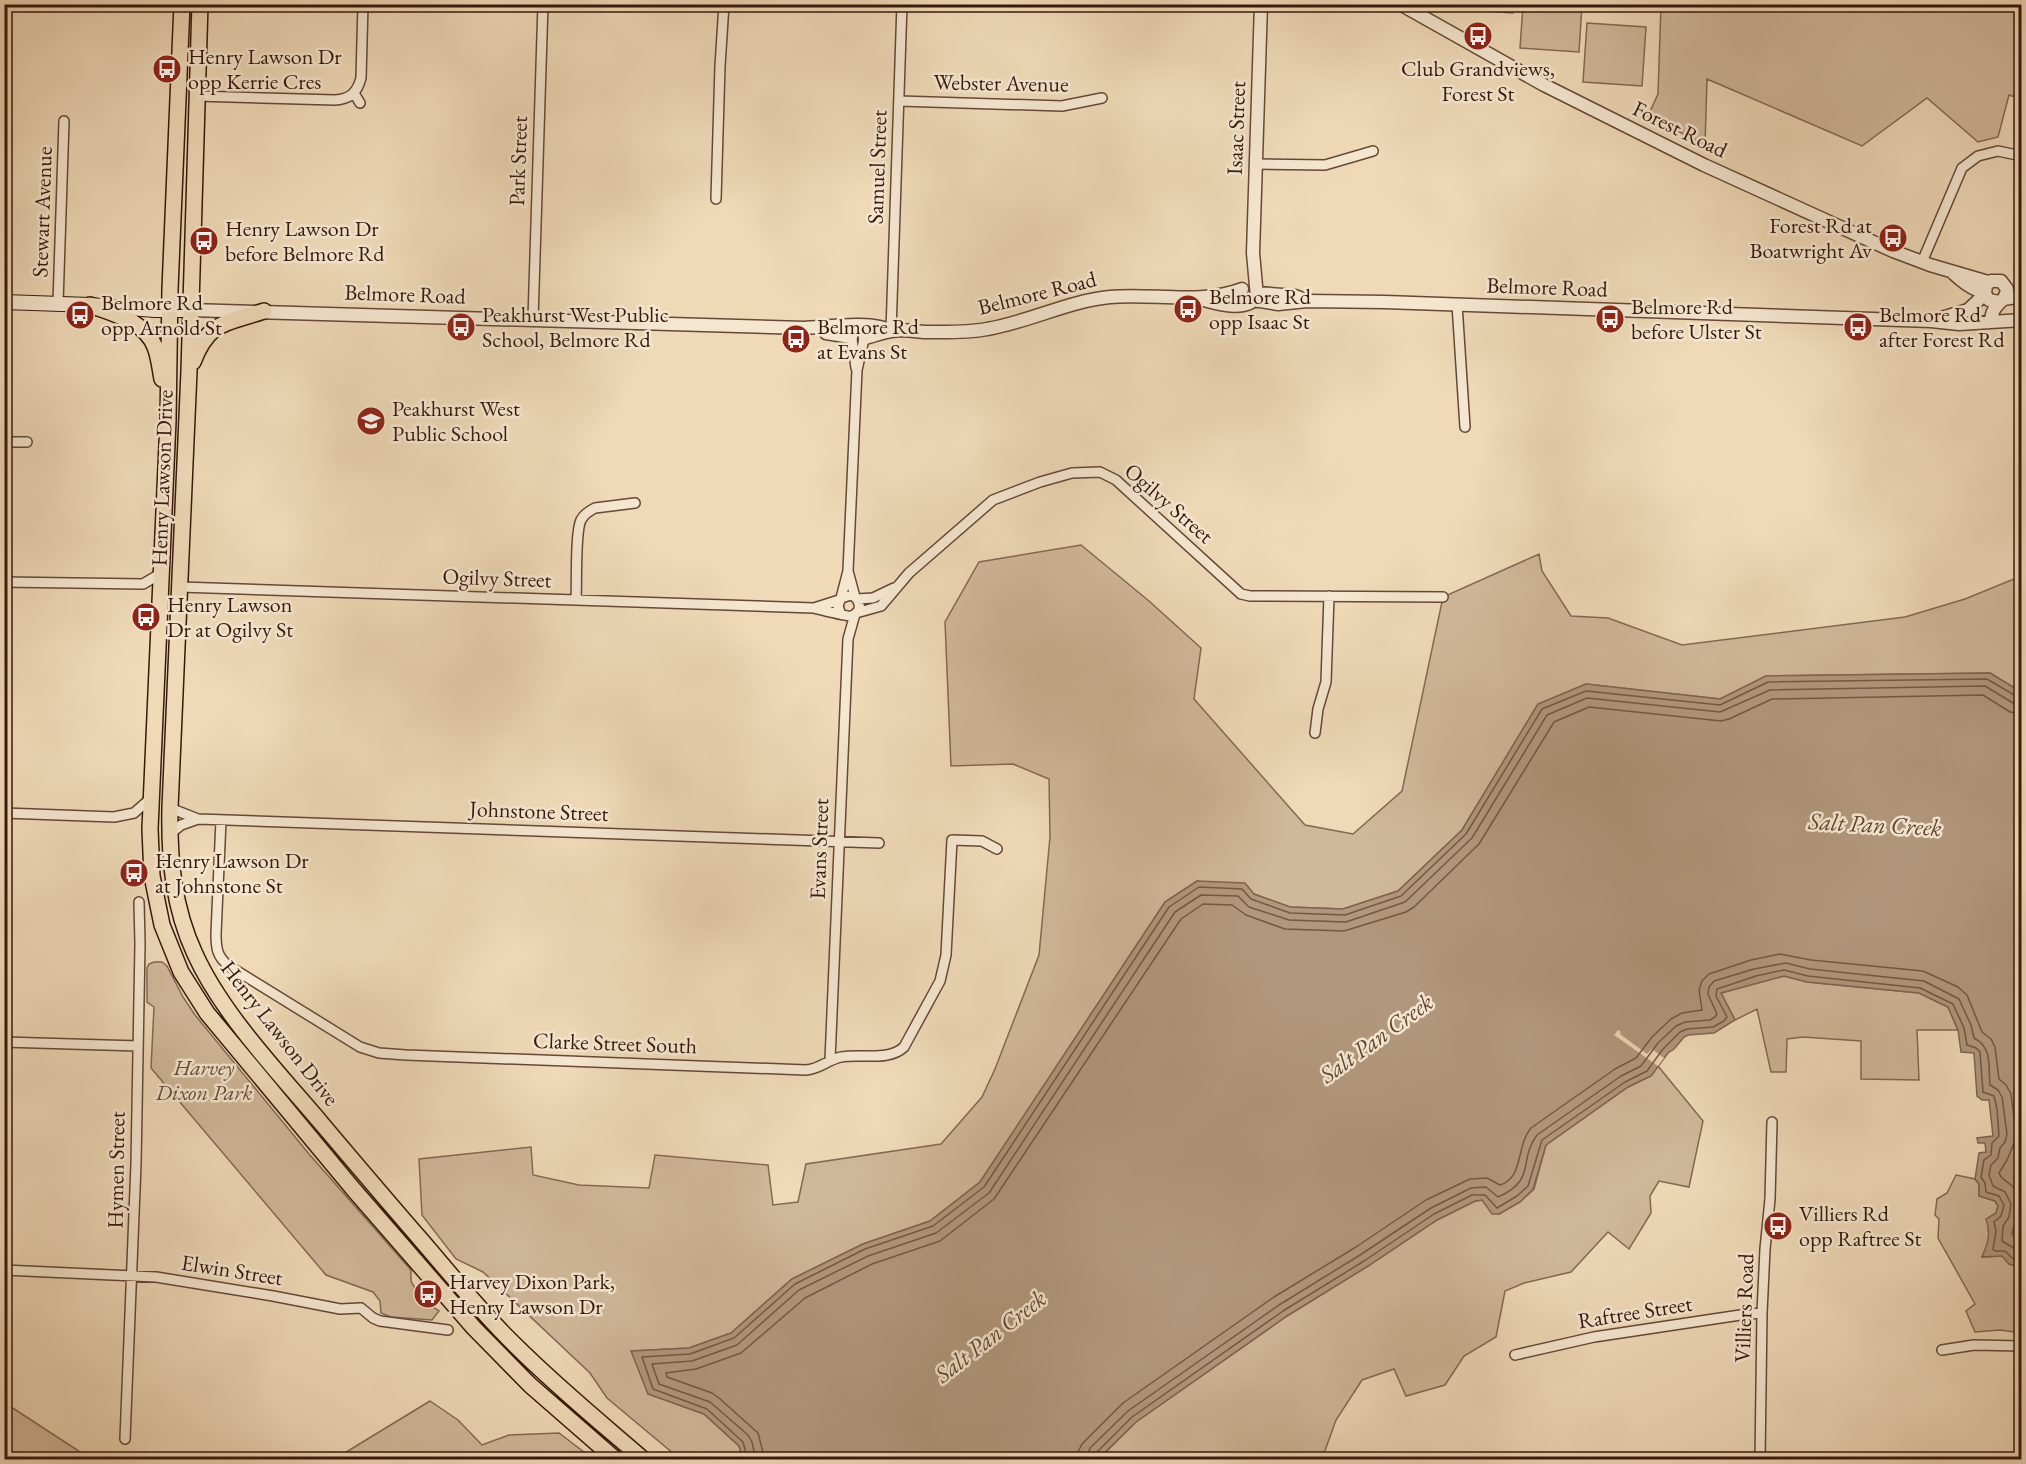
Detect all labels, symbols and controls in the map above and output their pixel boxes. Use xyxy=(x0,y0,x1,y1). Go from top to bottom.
bus stop icon: Club Grandviews, Forest St xyxy=(1462,20,1494,52)
place label: Henry Lawson Dr opp Kerrie Cres xyxy=(188,42,342,96)
bus stop icon: Henry Lawson Dr opp Kerrie Cres xyxy=(151,53,183,85)
place label: Club Grandviews, Forest St xyxy=(1401,54,1555,108)
street label: Webster Avenue xyxy=(933,67,1069,99)
street label: Isaac Street xyxy=(1220,81,1252,175)
street label: Forest Road xyxy=(1628,94,1733,165)
street label: Samuel Street xyxy=(861,109,893,225)
street label: Park Street xyxy=(502,115,534,207)
street label: Stewart Avenue xyxy=(25,146,59,278)
place label: Forest Rd at Boatwright Av xyxy=(1750,211,1872,265)
place label: Henry Lawson Dr before Belmore Rd xyxy=(225,214,385,268)
bus stop icon: Forest Rd at Boatwright Av xyxy=(1877,222,1909,254)
bus stop icon: Henry Lawson Dr before Belmore Rd xyxy=(188,225,220,257)
street label: Belmore Road xyxy=(975,264,1100,322)
street label: Belmore Road xyxy=(1486,270,1609,304)
street label: Belmore Road xyxy=(344,277,467,311)
place label: Belmore Rd opp Isaac St xyxy=(1209,282,1312,336)
place label: Belmore Rd opp Arnold St xyxy=(101,288,222,342)
place label: Belmore Rd before Ulster St xyxy=(1631,292,1762,346)
bus stop icon: Belmore Rd opp Isaac St xyxy=(1172,293,1204,325)
bus stop icon: Belmore Rd opp Arnold St xyxy=(64,299,96,331)
place label: Peakhurst West Public School, Belmore Rd xyxy=(482,300,669,354)
place label: Belmore Rd after Forest Rd xyxy=(1879,300,2006,354)
bus stop icon: Belmore Rd before Ulster St xyxy=(1594,303,1626,335)
bus stop icon: Peakhurst West Public School, Belmore Rd xyxy=(445,311,477,343)
bus stop icon: Belmore Rd after Forest Rd xyxy=(1842,311,1874,343)
place label: Belmore Rd at Evans St xyxy=(817,312,920,366)
bus stop icon: Belmore Rd at Evans St xyxy=(780,323,812,355)
street label: Henry Lawson Drive xyxy=(144,389,180,567)
place label: Peakhurst West Public School xyxy=(392,394,520,448)
school or university icon: Peakhurst West Public School xyxy=(355,405,387,437)
street label: Ogilvy Street xyxy=(1118,456,1220,550)
street label: Ogilvy Street xyxy=(442,562,552,594)
place label: Henry Lawson Dr at Ogilvy St xyxy=(167,590,293,644)
bus stop icon: Henry Lawson Dr at Ogilvy St xyxy=(130,601,162,633)
street label: Johnstone Street xyxy=(467,794,609,828)
street label: Evans Street xyxy=(803,798,835,900)
water label: Salt Pan Creek xyxy=(1807,805,1942,843)
place label: Henry Lawson Dr at Johnstone St xyxy=(155,846,309,900)
bus stop icon: Henry Lawson Dr at Johnstone St xyxy=(118,857,150,889)
street label: Henry Lawson Drive xyxy=(214,954,346,1112)
water label: Salt Pan Creek xyxy=(1312,986,1439,1090)
street label: Clarke Street South xyxy=(533,1026,697,1060)
park label: Harvey Dixon Park xyxy=(154,1053,253,1107)
street label: Hymen Street xyxy=(100,1111,132,1229)
place label: Villiers Rd opp Raftree St xyxy=(1799,1199,1921,1253)
bus stop icon: Villiers Rd opp Raftree St xyxy=(1762,1210,1794,1242)
street label: Elwin Street xyxy=(179,1248,285,1292)
street label: Villiers Road xyxy=(1728,1252,1760,1363)
place label: Harvey Dixon Park, Henry Lawson Dr xyxy=(449,1267,615,1321)
bus stop icon: Harvey Dixon Park, Henry Lawson Dr xyxy=(412,1278,444,1310)
water label: Salt Pan Creek xyxy=(927,1283,1052,1390)
street label: Raftree Street xyxy=(1576,1289,1694,1335)

